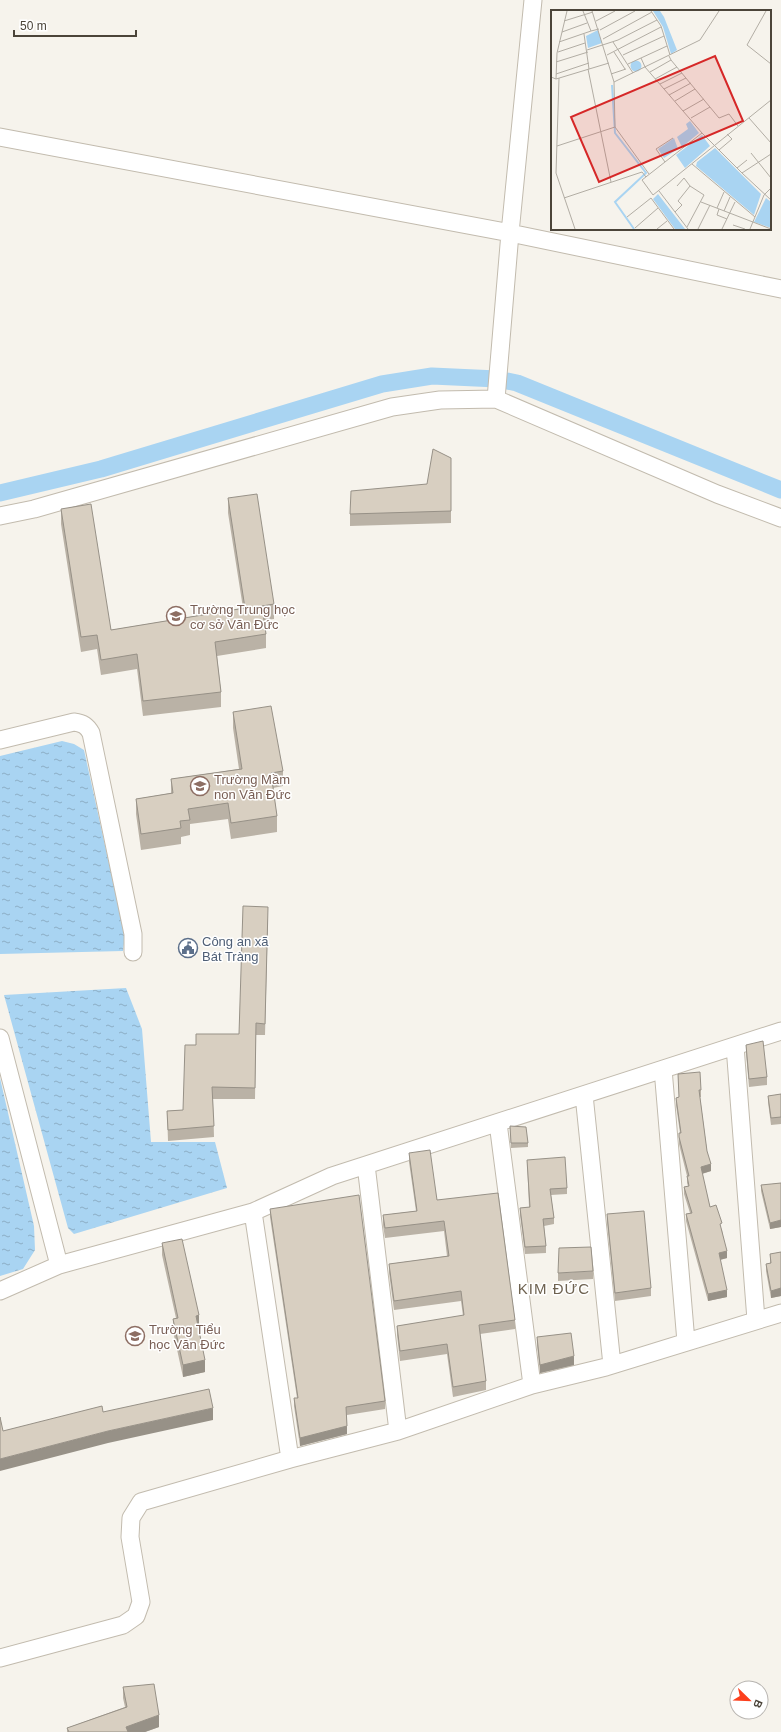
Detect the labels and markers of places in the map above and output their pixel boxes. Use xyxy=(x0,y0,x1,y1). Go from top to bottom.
place label: Trường Trung học cơ sở Văn Đức xyxy=(190,602,295,632)
school or university icon: Trường Trung học cơ sở Văn Đức xyxy=(165,605,187,627)
place label: Trường Mầm non Văn Đức xyxy=(214,772,291,802)
school or university icon: Trường Mầm non Văn Đức xyxy=(189,775,211,797)
place label: Công an xã Bát Tràng xyxy=(202,934,269,964)
public building icon: Công an xã Bát Tràng xyxy=(177,937,199,959)
place label: Trường Tiểu học Văn Đức xyxy=(149,1322,225,1352)
school or university icon: Trường Tiểu học Văn Đức xyxy=(124,1325,146,1347)

